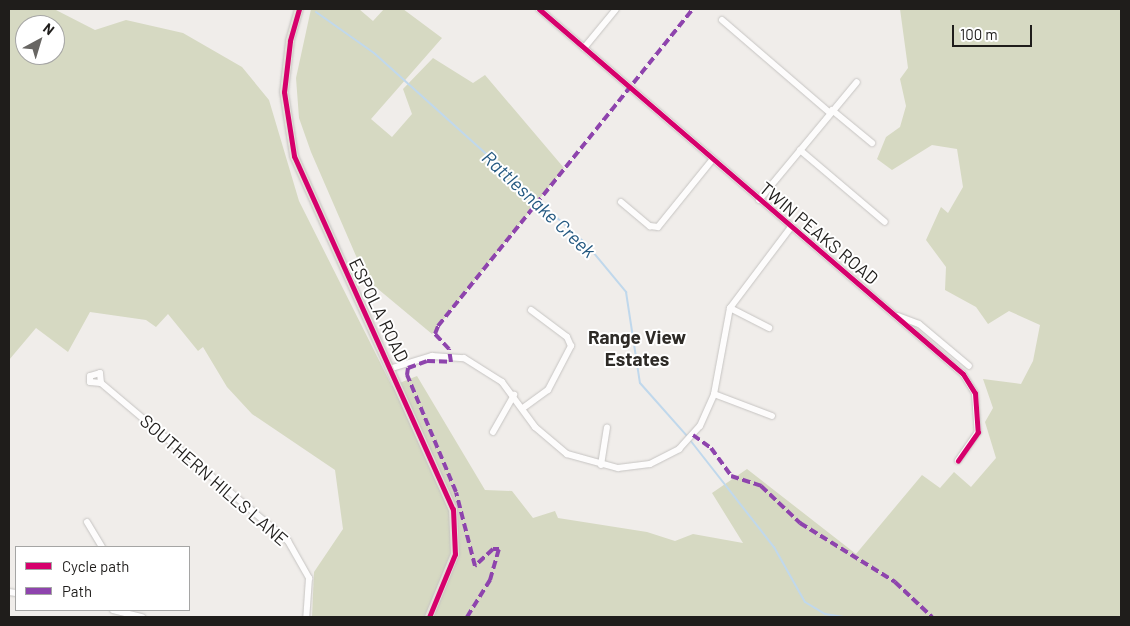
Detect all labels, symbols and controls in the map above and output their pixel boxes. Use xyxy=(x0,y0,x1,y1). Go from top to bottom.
north arrow xyxy=(15,15,65,65)
scale bar xyxy=(955,15,1035,47)
text: N xyxy=(40,19,58,38)
text: 100 m xyxy=(960,25,998,43)
water label: Rattlesnake Creek xyxy=(478,146,600,262)
street label: TWIN PEAKS ROAD xyxy=(755,177,883,289)
street label: ESPOLA ROAD xyxy=(345,254,413,366)
district label: Range View Estates xyxy=(588,326,686,370)
street label: SOUTHERN HILLS LANE xyxy=(136,410,292,550)
legend xyxy=(15,546,190,611)
text: Cycle path xyxy=(62,557,129,575)
text: Path xyxy=(62,582,92,600)

